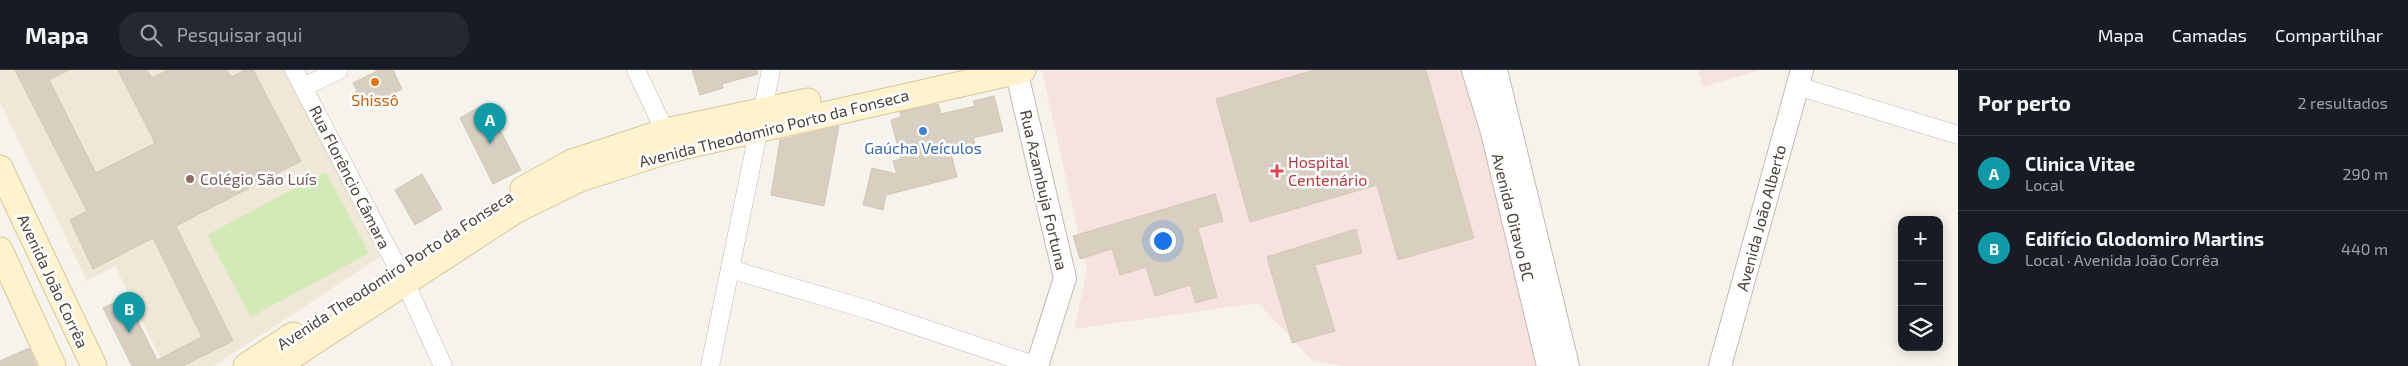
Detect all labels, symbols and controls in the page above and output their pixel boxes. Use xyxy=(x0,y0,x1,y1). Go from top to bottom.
search box xyxy=(119,12,469,57)
text: Mapa xyxy=(25,20,89,49)
icon: search xyxy=(137,21,165,49)
text: Pesquisar aqui xyxy=(177,23,302,46)
text: Mapa xyxy=(2098,24,2144,46)
text: Camadas xyxy=(2172,24,2247,46)
text: Compartilhar xyxy=(2275,24,2383,46)
marker: Shissô xyxy=(369,76,381,88)
street label: Avenida Theodomiro Porto da Fonseca xyxy=(637,85,911,170)
place label: Shissô xyxy=(351,90,399,109)
text: Por perto xyxy=(1978,90,2071,115)
text: 2 resultados xyxy=(2297,93,2388,112)
street label: Rua Florêncio Câmara xyxy=(306,102,395,252)
pin: A xyxy=(474,103,506,144)
street label: Rua Azambuja Fortuna xyxy=(1016,108,1072,272)
marker: Gaúcha Veículos xyxy=(917,125,929,137)
place label: Gaúcha Veículos xyxy=(864,138,982,157)
street label: Avenida João Alberto xyxy=(1732,143,1789,293)
street label: Avenida Oitavo BC xyxy=(1488,151,1539,283)
place label: Hospital Centenário xyxy=(1288,152,1367,189)
text: Clinica Vitae xyxy=(2025,152,2135,175)
marker: Hospital Centenário xyxy=(1270,164,1284,178)
text: A xyxy=(1989,164,1999,183)
text: 290 m xyxy=(2343,164,2388,183)
place label: Colégio São Luís xyxy=(200,169,317,188)
marker: Colégio São Luís xyxy=(184,173,196,185)
text: Local xyxy=(2025,175,2064,194)
street label: Avenida Theodomiro Porto da Fonseca xyxy=(273,186,516,353)
street label: Avenida João Corrêa xyxy=(14,211,93,351)
map controls xyxy=(1898,216,1943,351)
button: + xyxy=(1898,216,1943,261)
text: Edifício Glodomiro Martins xyxy=(2025,227,2264,250)
your location xyxy=(1150,228,1176,254)
text: B xyxy=(1989,239,1999,258)
text: 440 m xyxy=(2341,239,2388,258)
text: Local · Avenida João Corrêa xyxy=(2025,250,2219,269)
button: − xyxy=(1898,261,1943,306)
pin: B xyxy=(113,292,145,333)
button: layers xyxy=(1898,306,1943,351)

